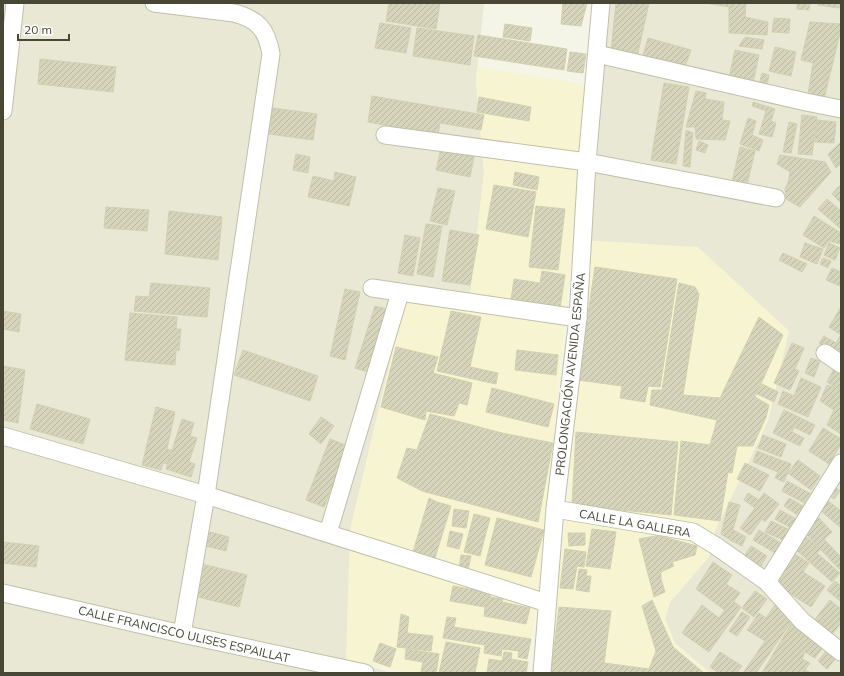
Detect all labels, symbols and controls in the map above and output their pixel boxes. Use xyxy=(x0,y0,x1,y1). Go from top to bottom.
scale bar xyxy=(18,16,69,42)
text: 20 m xyxy=(24,22,52,37)
street label: PROLONGACIÓN AVENIDA ESPAÑA xyxy=(552,272,588,476)
street label: CALLE LA GALLERA xyxy=(578,506,692,540)
street label: CALLE FRANCISCO ULISES ESPAILLAT xyxy=(77,602,292,666)

